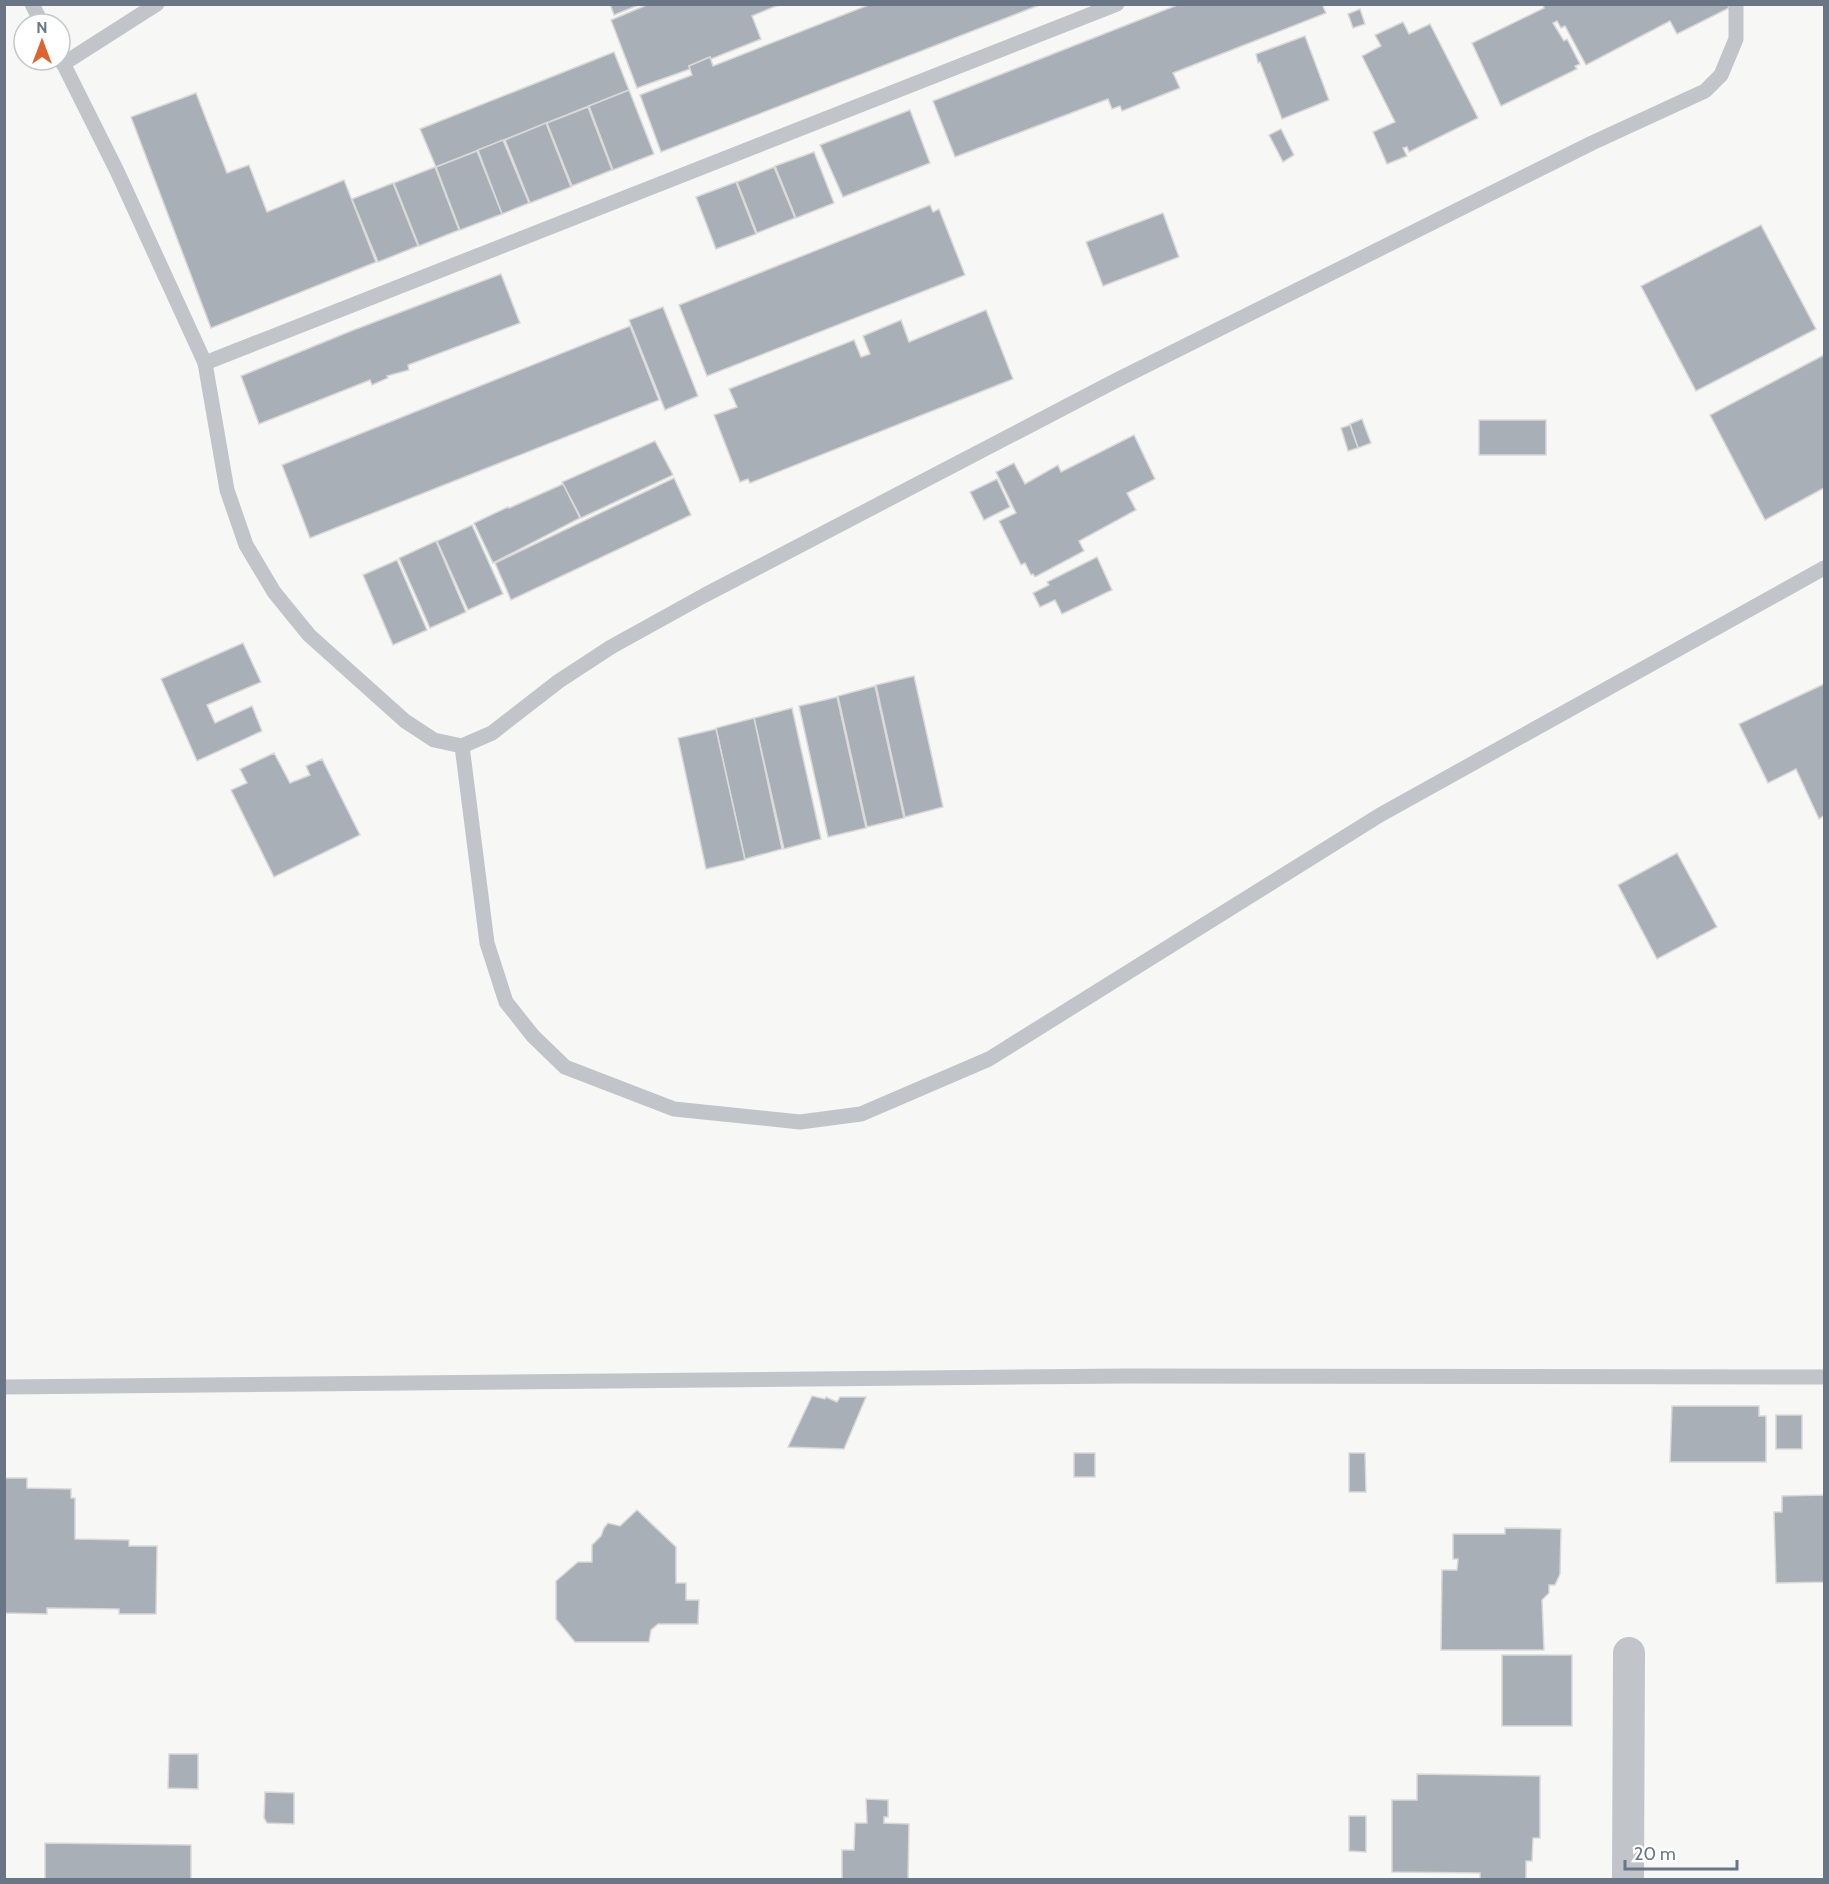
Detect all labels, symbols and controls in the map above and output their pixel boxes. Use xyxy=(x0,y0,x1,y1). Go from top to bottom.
north arrow xyxy=(12,12,72,72)
text: N xyxy=(36,18,48,37)
scale bar xyxy=(1625,1833,1738,1871)
text: 20 m xyxy=(1634,1843,1676,1865)

